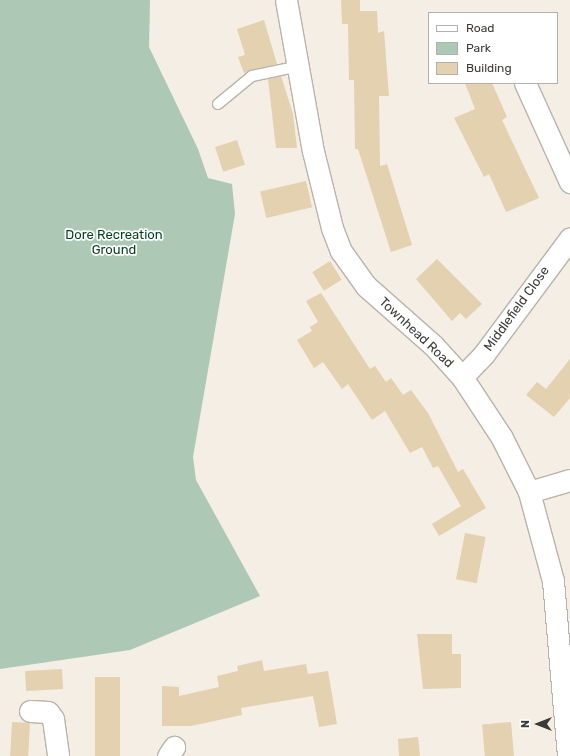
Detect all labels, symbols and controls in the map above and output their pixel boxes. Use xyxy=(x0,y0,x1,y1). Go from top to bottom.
legend xyxy=(428,12,558,84)
text: Road xyxy=(466,21,494,35)
text: Park xyxy=(466,41,491,55)
text: Building xyxy=(466,61,512,75)
park label: Dore Recreation Ground xyxy=(65,228,163,259)
street label: Middlefield Close xyxy=(481,264,553,354)
street label: Townhead Road xyxy=(376,295,456,371)
north arrow xyxy=(518,704,558,744)
text: N xyxy=(519,720,532,728)

